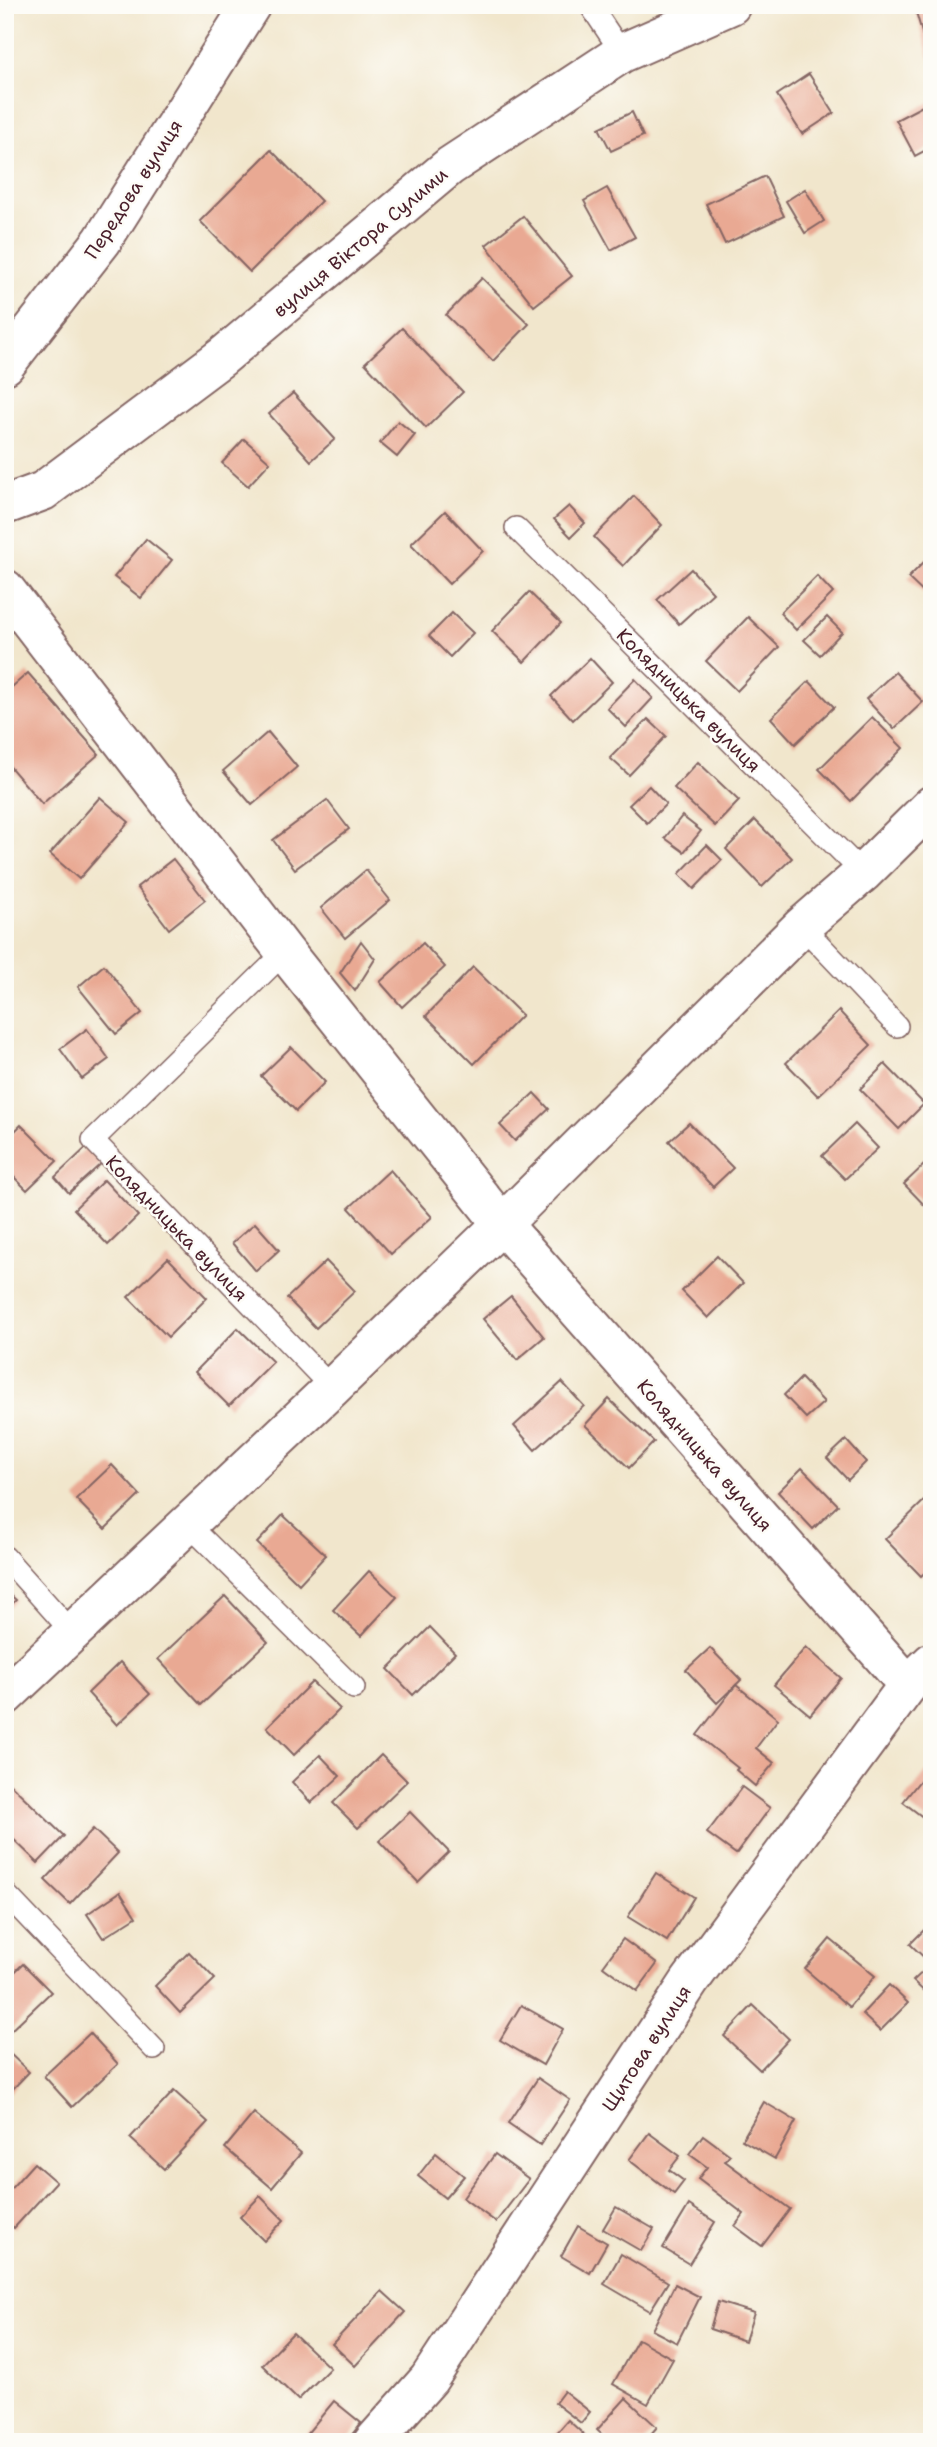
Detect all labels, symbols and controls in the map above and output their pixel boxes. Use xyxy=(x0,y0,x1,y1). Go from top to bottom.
street label: Передова вулиця xyxy=(79,115,188,264)
street label: вулиця Віктора Сулими xyxy=(268,162,453,323)
street label: Колядницька вулиця xyxy=(611,623,766,778)
street label: Колядницька вулиця xyxy=(100,1150,253,1307)
street label: Колядницька вулиця xyxy=(631,1374,778,1537)
street label: Щитова вулиця xyxy=(596,1980,697,2116)

